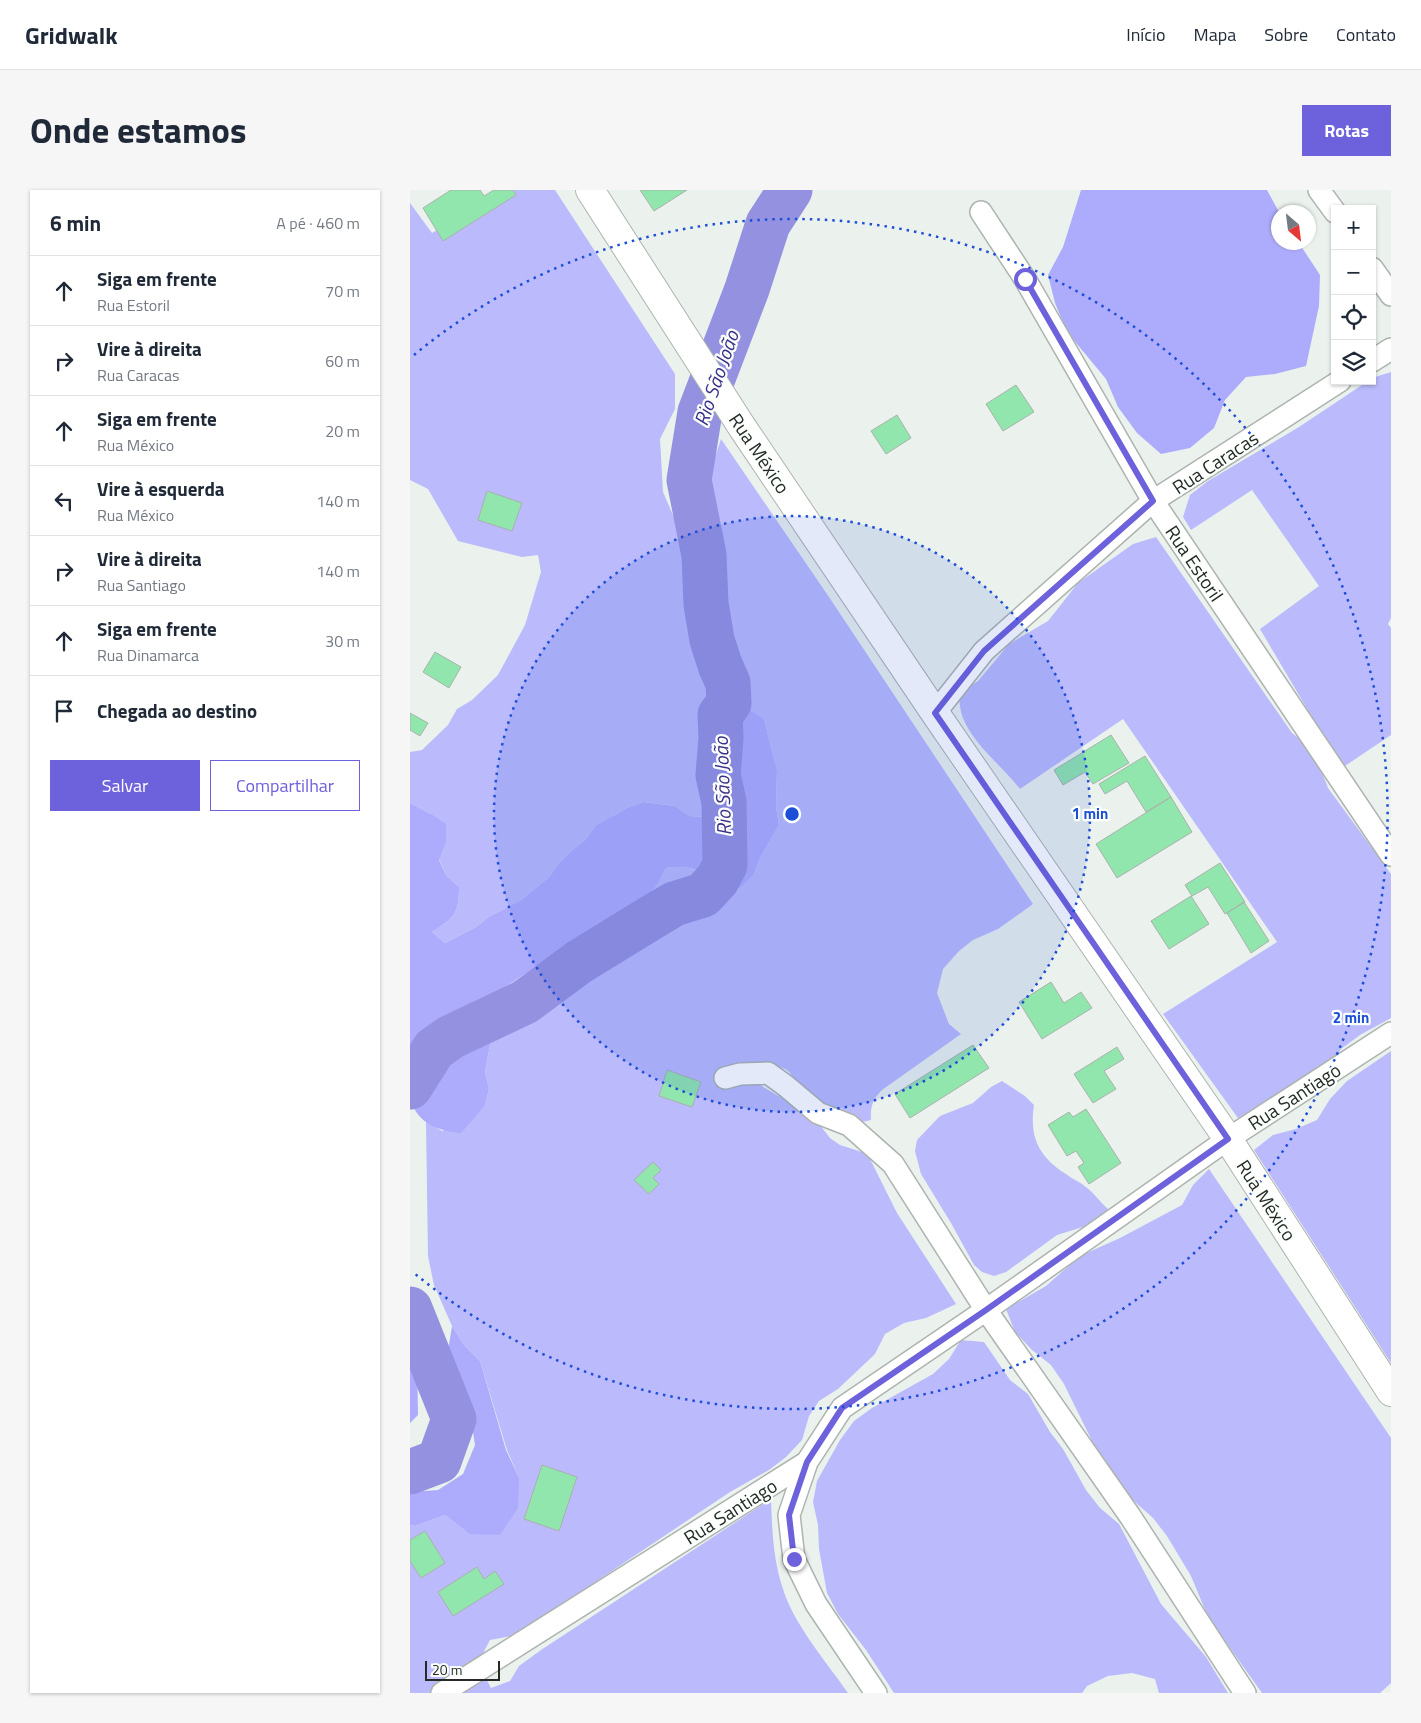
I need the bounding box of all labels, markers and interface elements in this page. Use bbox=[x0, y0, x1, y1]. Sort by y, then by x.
text: Gridwalk bbox=[25, 17, 118, 53]
text: Início bbox=[1126, 21, 1166, 48]
text: Mapa bbox=[1194, 21, 1236, 48]
text: Sobre bbox=[1264, 21, 1308, 48]
text: Contato bbox=[1336, 21, 1396, 48]
text: Onde estamos bbox=[30, 103, 246, 157]
button: Rotas bbox=[1302, 105, 1391, 156]
north arrow bbox=[1271, 205, 1316, 250]
map controls bbox=[1331, 205, 1376, 385]
button: + bbox=[1331, 205, 1376, 250]
text: 6 min bbox=[50, 207, 101, 239]
text: A pé · 460 m bbox=[276, 211, 360, 235]
button: − bbox=[1331, 250, 1376, 295]
text: Siga em frente bbox=[97, 264, 217, 293]
route start bbox=[1014, 268, 1037, 291]
icon: ahead bbox=[50, 277, 78, 305]
text: 70 m bbox=[325, 279, 360, 303]
text: Rua Estoril bbox=[97, 293, 170, 317]
button: locate bbox=[1331, 295, 1376, 340]
water label: Rio São João bbox=[685, 325, 747, 430]
text: Vire à direita bbox=[97, 334, 202, 363]
button: layers bbox=[1331, 340, 1376, 385]
icon: right bbox=[50, 347, 78, 375]
text: 60 m bbox=[325, 349, 360, 373]
text: Rua Caracas bbox=[97, 363, 180, 387]
text: Siga em frente bbox=[97, 404, 217, 433]
street label: Rua México bbox=[722, 407, 798, 499]
icon: ahead bbox=[50, 417, 78, 445]
text: 20 m bbox=[325, 419, 360, 443]
street label: Rua Caracas bbox=[1166, 423, 1264, 501]
text: Rua México bbox=[97, 433, 174, 457]
text: Vire à esquerda bbox=[97, 474, 225, 503]
icon: left bbox=[50, 487, 78, 515]
text: 140 m bbox=[316, 489, 360, 513]
text: Rua México bbox=[97, 503, 174, 527]
street label: Rua Estoril bbox=[1159, 519, 1231, 607]
text: Vire à direita bbox=[97, 544, 202, 573]
icon: right bbox=[50, 557, 78, 585]
text: 140 m bbox=[316, 559, 360, 583]
text: Rua Santiago bbox=[97, 573, 186, 597]
text: Siga em frente bbox=[97, 614, 217, 643]
icon: ahead bbox=[50, 627, 78, 655]
text: 30 m bbox=[325, 629, 360, 653]
text: Rua Dinamarca bbox=[97, 643, 199, 667]
text: Chegada ao destino bbox=[97, 696, 257, 725]
icon: arrive bbox=[50, 697, 78, 725]
water label: Rio São João bbox=[705, 735, 739, 836]
button: Salvar bbox=[50, 760, 200, 811]
button: Compartilhar bbox=[210, 760, 360, 811]
text: 1 min bbox=[1072, 802, 1108, 825]
centre of rings bbox=[783, 805, 801, 823]
text: 2 min bbox=[1333, 1006, 1369, 1029]
street label: Rua Santiago bbox=[1242, 1055, 1346, 1137]
street label: Rua México bbox=[1230, 1154, 1304, 1246]
street label: Rua Santiago bbox=[678, 1471, 782, 1551]
route end bbox=[783, 1548, 806, 1571]
scale bar bbox=[425, 1658, 500, 1681]
text: 20 m bbox=[432, 1659, 462, 1680]

